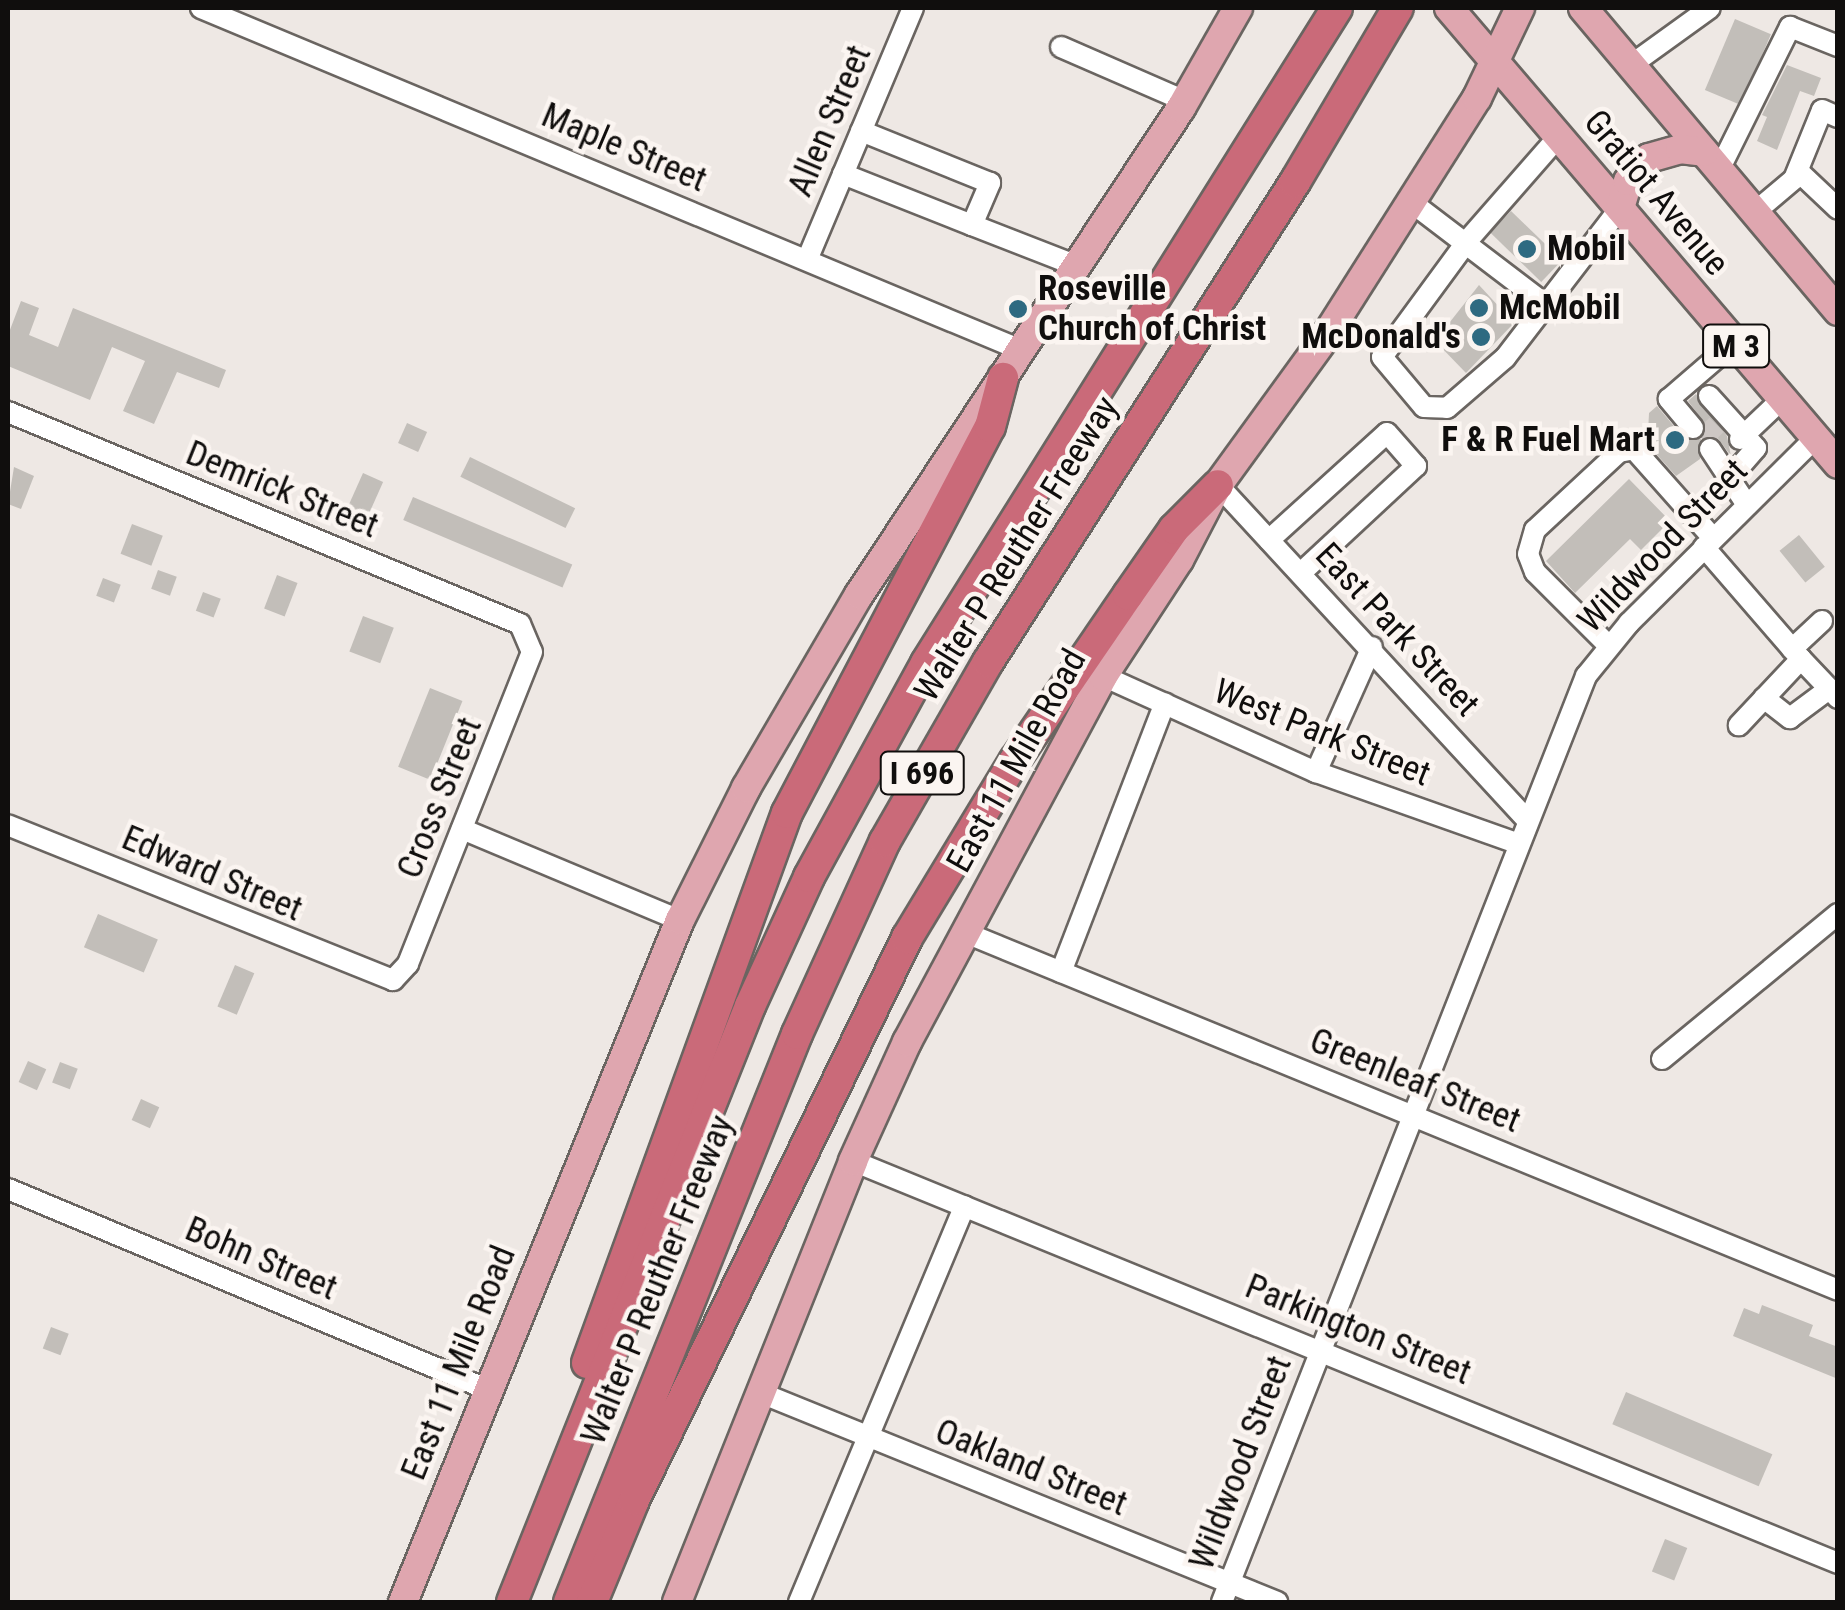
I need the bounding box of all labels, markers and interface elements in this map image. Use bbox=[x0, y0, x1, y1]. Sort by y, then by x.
street label: Allen Street bbox=[779, 39, 881, 203]
street label: Maple Street bbox=[535, 94, 713, 202]
street label: Gratiot Avenue bbox=[1575, 102, 1737, 284]
place label: Mobil bbox=[1547, 228, 1626, 270]
marker: Mobil bbox=[1516, 238, 1538, 260]
place label: Roseville Church of Christ bbox=[1038, 268, 1266, 350]
place label: McMobil bbox=[1499, 287, 1621, 329]
marker: McMobil bbox=[1468, 297, 1490, 319]
marker: Roseville Church of Christ bbox=[1007, 298, 1029, 320]
place label: McDonald's bbox=[1301, 316, 1461, 358]
road number: M 3 bbox=[1701, 319, 1771, 373]
marker: McDonald's bbox=[1470, 326, 1492, 348]
street label: Walter P Reuther Freeway bbox=[906, 389, 1128, 709]
place label: F & R Fuel Mart bbox=[1441, 419, 1655, 461]
marker: F & R Fuel Mart bbox=[1664, 429, 1686, 451]
street label: Demrick Street bbox=[180, 432, 384, 548]
street label: Wildwood Street bbox=[1570, 450, 1756, 642]
street label: East Park Street bbox=[1306, 535, 1488, 725]
street label: East 11 Mile Road bbox=[938, 642, 1096, 880]
street label: West Park Street bbox=[1208, 671, 1436, 795]
street label: Cross Street bbox=[389, 711, 491, 885]
road number: I 696 bbox=[880, 746, 964, 800]
street label: Edward Street bbox=[116, 817, 308, 931]
street label: Greenleaf Street bbox=[1304, 1020, 1526, 1142]
street label: Walter P Reuther Freeway bbox=[573, 1109, 743, 1451]
street label: Bohn Street bbox=[179, 1208, 343, 1310]
street label: East 11 Mile Road bbox=[393, 1240, 525, 1486]
street label: Parkington Street bbox=[1239, 1266, 1477, 1394]
street label: Wildwood Street bbox=[1181, 1350, 1301, 1576]
street label: Oakland Street bbox=[929, 1411, 1133, 1525]

